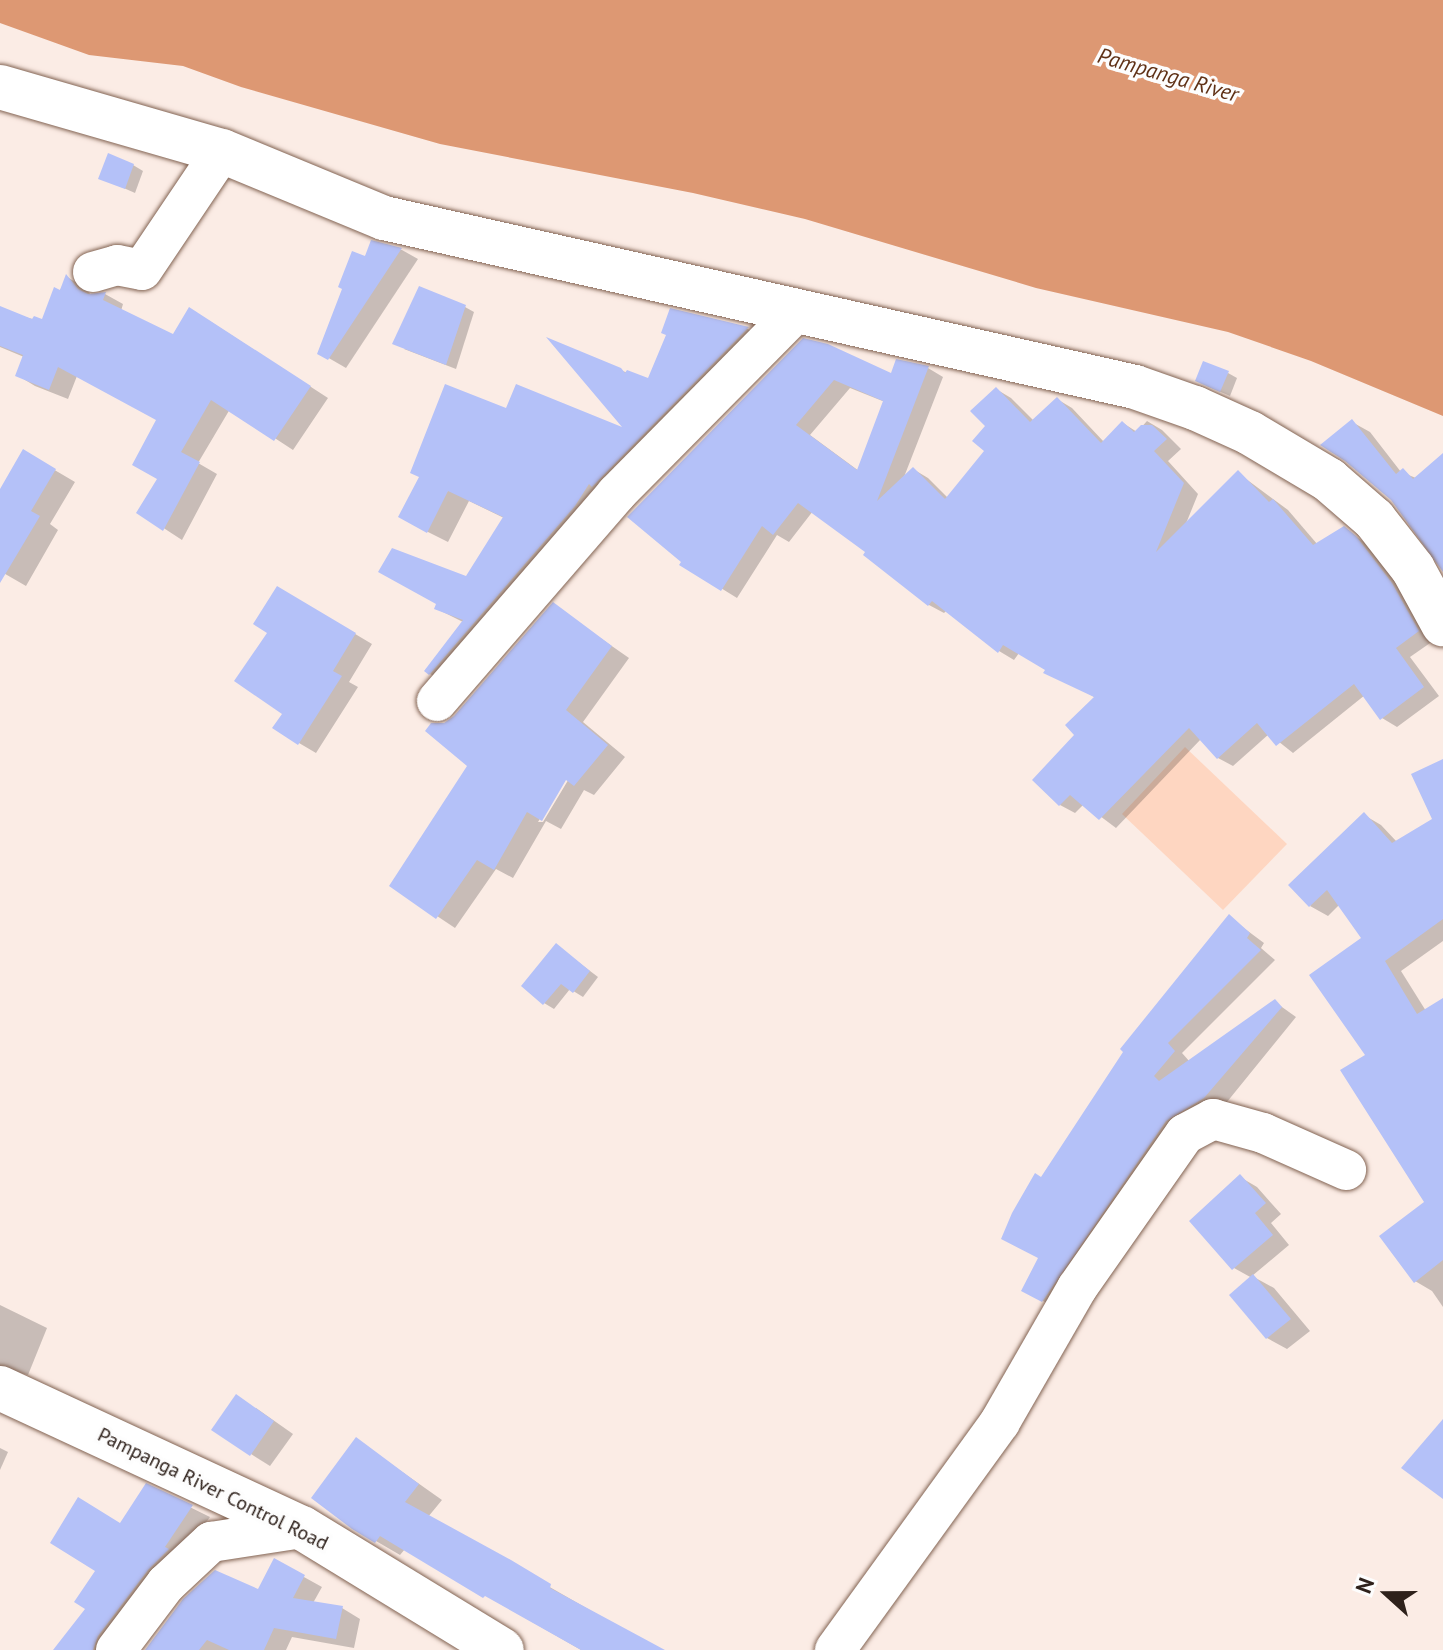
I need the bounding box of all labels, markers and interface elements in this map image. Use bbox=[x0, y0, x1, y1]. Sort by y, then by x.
water label: Pampanga River bbox=[1095, 42, 1241, 108]
street label: Pampanga River Control Road bbox=[94, 1423, 332, 1555]
north arrow bbox=[1347, 1554, 1427, 1634]
text: N bbox=[1349, 1574, 1380, 1597]

